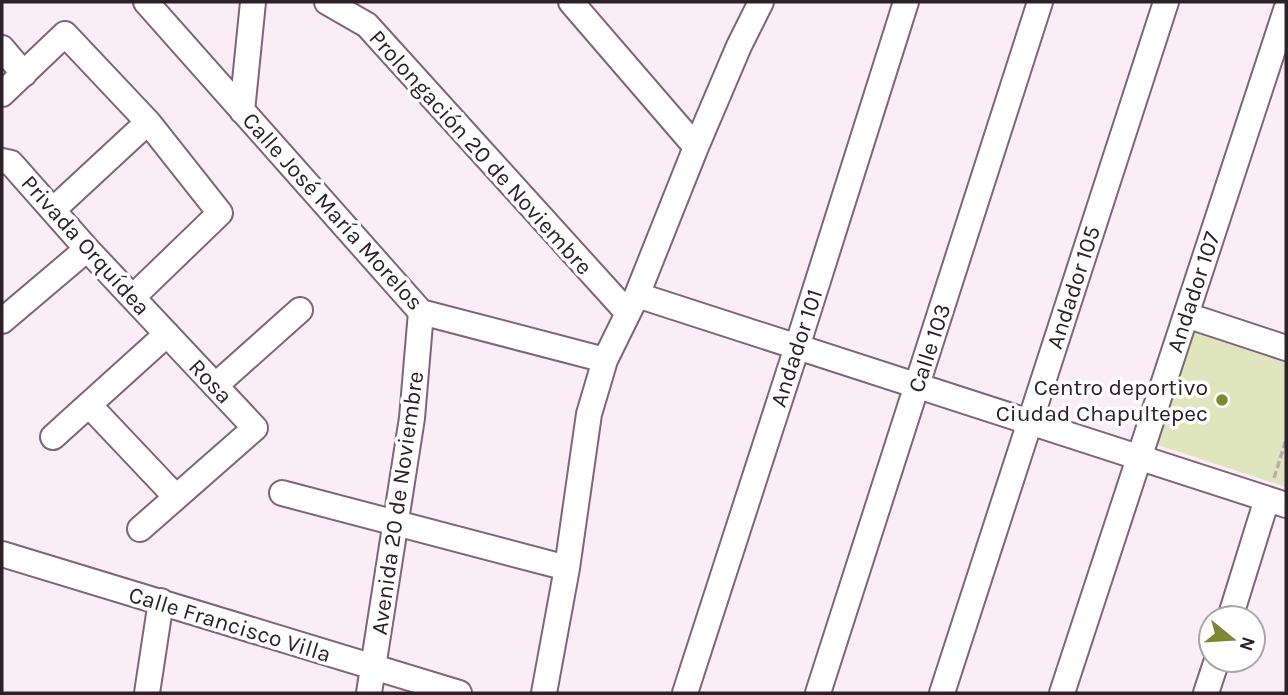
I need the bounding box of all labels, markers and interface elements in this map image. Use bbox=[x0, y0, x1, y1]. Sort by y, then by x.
street label: Prolongación 20 de Noviembre bbox=[364, 24, 598, 280]
street label: Calle José María Morelos bbox=[237, 107, 429, 316]
street label: Privada Orquídea bbox=[16, 170, 156, 321]
street label: Andador 105 bbox=[1041, 222, 1106, 352]
street label: Andador 107 bbox=[1161, 228, 1226, 356]
street label: Andador 101 bbox=[765, 286, 828, 410]
street label: Calle 103 bbox=[902, 300, 956, 396]
street label: Rosa bbox=[183, 353, 238, 409]
street label: Avenida 20 de Noviembre bbox=[366, 370, 429, 637]
place label: Centro deportivo Ciudad Chapultepec bbox=[996, 374, 1208, 427]
marker: Centro deportivo Ciudad Chapultepec bbox=[1214, 392, 1230, 408]
street label: Calle Francisco Villa bbox=[126, 581, 334, 668]
north arrow bbox=[1197, 604, 1267, 674]
text: N bbox=[1235, 634, 1260, 654]

